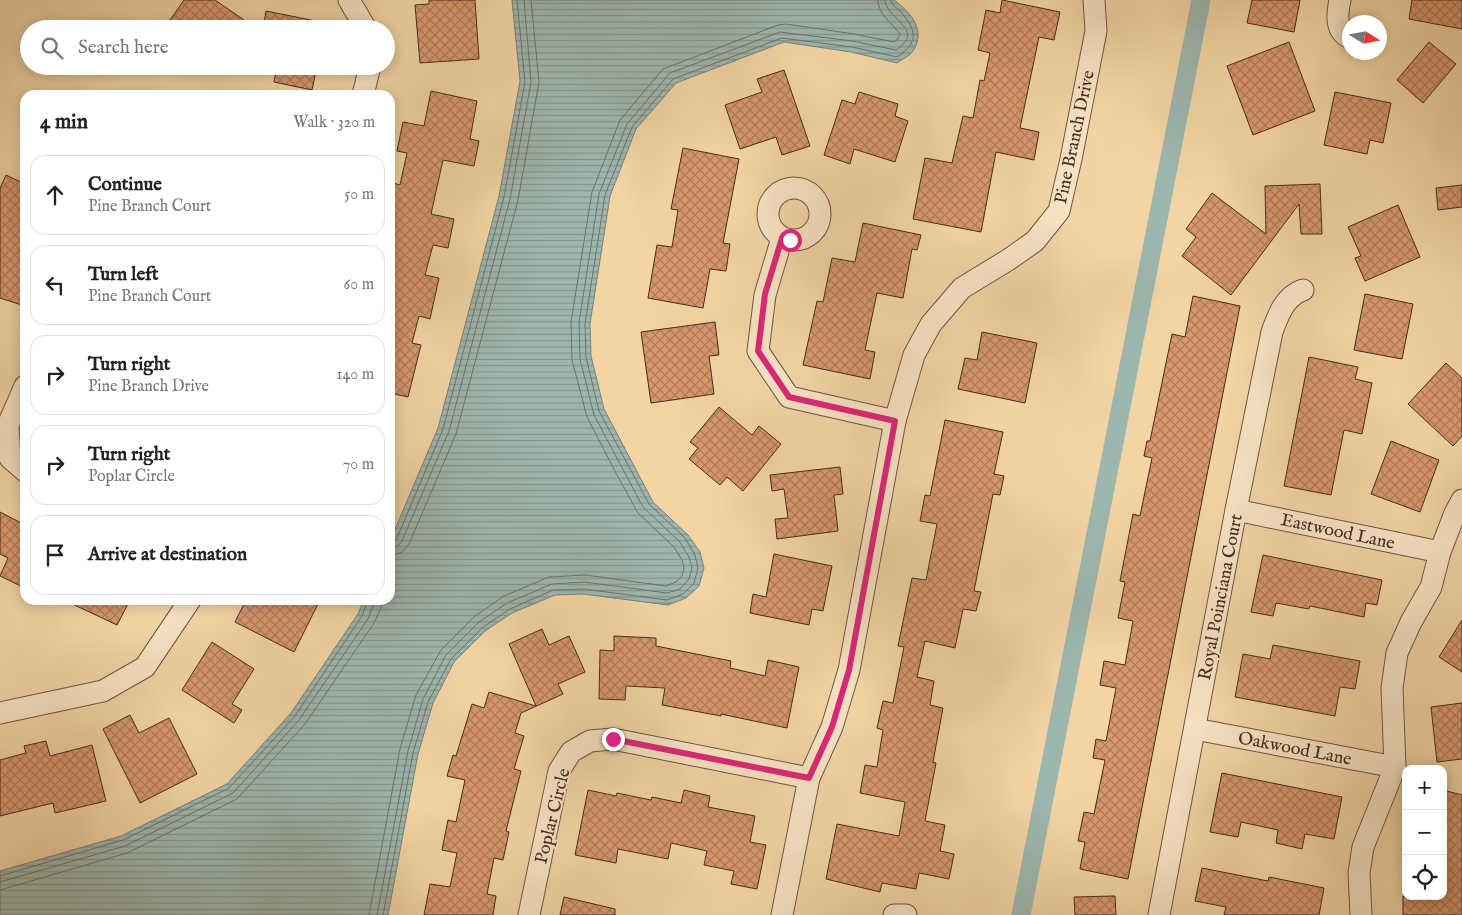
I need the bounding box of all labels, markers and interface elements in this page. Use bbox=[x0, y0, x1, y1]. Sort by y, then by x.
north arrow bbox=[1342, 15, 1387, 60]
search box bbox=[20, 20, 395, 75]
icon: search bbox=[38, 34, 66, 62]
text: Search here bbox=[78, 36, 169, 60]
street label: Pine Branch Drive bbox=[1050, 68, 1101, 206]
text: 4 min bbox=[40, 109, 88, 136]
text: Walk · 320 m bbox=[293, 113, 375, 133]
text: Continue bbox=[88, 173, 162, 197]
icon: ahead bbox=[41, 181, 69, 209]
text: 50 m bbox=[345, 185, 374, 205]
text: Pine Branch Court bbox=[88, 197, 211, 217]
route start bbox=[779, 229, 802, 252]
text: Turn left bbox=[88, 263, 159, 287]
icon: left bbox=[41, 271, 69, 299]
text: 60 m bbox=[344, 275, 374, 295]
text: Pine Branch Court bbox=[88, 287, 211, 307]
text: Turn right bbox=[88, 353, 170, 377]
icon: right bbox=[41, 361, 69, 389]
text: 140 m bbox=[336, 365, 374, 385]
text: Pine Branch Drive bbox=[88, 377, 209, 397]
text: Turn right bbox=[88, 443, 170, 467]
icon: right bbox=[41, 451, 69, 479]
text: 70 m bbox=[343, 455, 374, 475]
text: Poplar Circle bbox=[88, 467, 175, 487]
street label: Eastwood Lane bbox=[1279, 509, 1397, 556]
street label: Royal Poinciana Court bbox=[1194, 512, 1249, 682]
icon: arrive bbox=[41, 541, 69, 569]
text: Arrive at destination bbox=[88, 543, 247, 567]
street label: Oakwood Lane bbox=[1236, 727, 1353, 772]
route end bbox=[602, 728, 625, 751]
map controls bbox=[1402, 765, 1447, 900]
button: + bbox=[1402, 765, 1447, 810]
street label: Poplar Circle bbox=[530, 766, 576, 867]
button: − bbox=[1402, 810, 1447, 855]
button: locate bbox=[1402, 855, 1447, 900]

